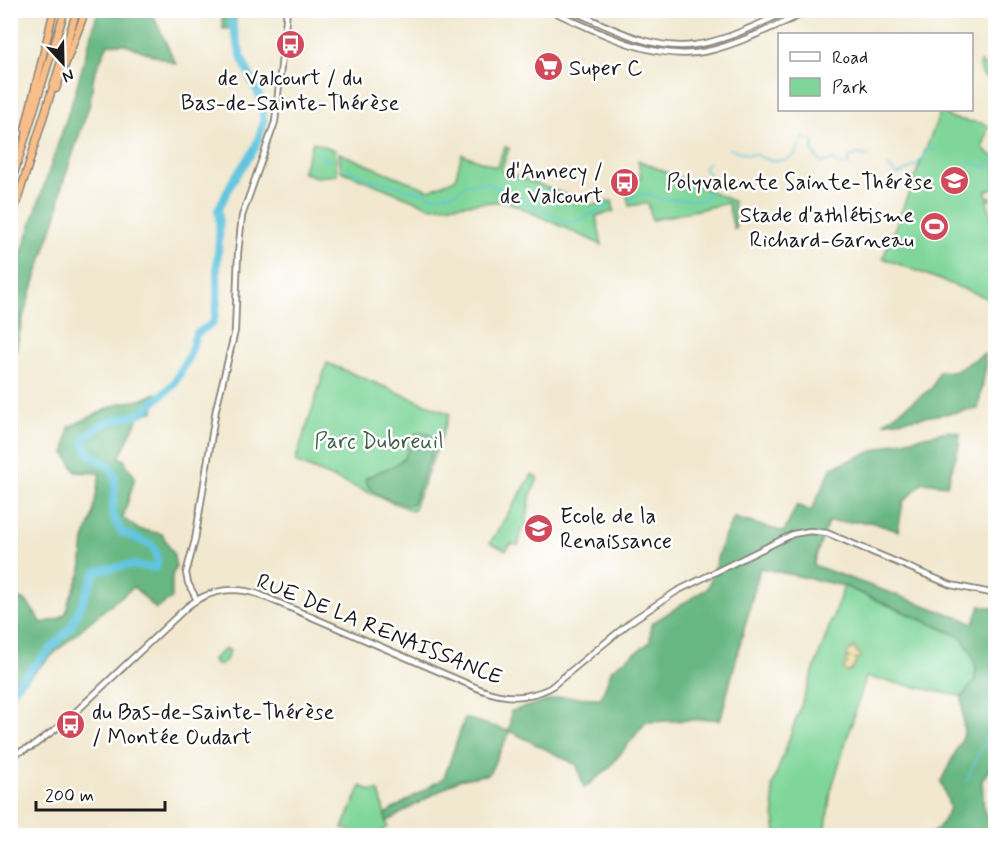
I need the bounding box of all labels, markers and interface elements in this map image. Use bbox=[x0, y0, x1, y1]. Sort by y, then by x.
bus stop icon: de Valcourt / du Bas-de-Sainte-Thérèse bbox=[274, 29, 306, 61]
north arrow bbox=[33, 33, 93, 93]
legend bbox=[778, 33, 973, 111]
text: Road bbox=[832, 46, 868, 70]
supermarket icon: Super C bbox=[532, 51, 564, 83]
place label: Super C bbox=[569, 55, 643, 83]
text: N bbox=[59, 64, 77, 87]
place label: de Valcourt / du Bas-de-Sainte-Thérèse bbox=[181, 65, 399, 118]
text: Park bbox=[832, 76, 868, 100]
place label: d'Annecy / de Valcourt bbox=[500, 158, 603, 211]
school or university icon: Polyvalente Sainte-Thérèse bbox=[938, 165, 970, 197]
bus stop icon: d'Annecy / de Valcourt bbox=[608, 167, 640, 199]
place label: Polyvalente Sainte-Thérèse bbox=[666, 169, 933, 197]
place label: Stade d'athlétisme Richard-Garneau bbox=[740, 202, 914, 255]
sports icon: Stade d'athlétisme Richard-Garneau bbox=[919, 211, 951, 243]
park label: Parc Dubreuil bbox=[314, 428, 444, 456]
place label: Ecole de la Renaissance bbox=[560, 503, 672, 556]
school or university icon: Ecole de la Renaissance bbox=[523, 512, 555, 544]
street label: RUE DE LA RENAISSANCE bbox=[252, 568, 506, 692]
place label: du Bas-de-Sainte-Thérèse / Montée Oudart bbox=[92, 699, 334, 752]
bus stop icon: du Bas-de-Sainte-Thérèse / Montée Oudart bbox=[55, 708, 87, 740]
scale bar bbox=[36, 774, 165, 812]
text: 200 m bbox=[45, 784, 94, 808]

